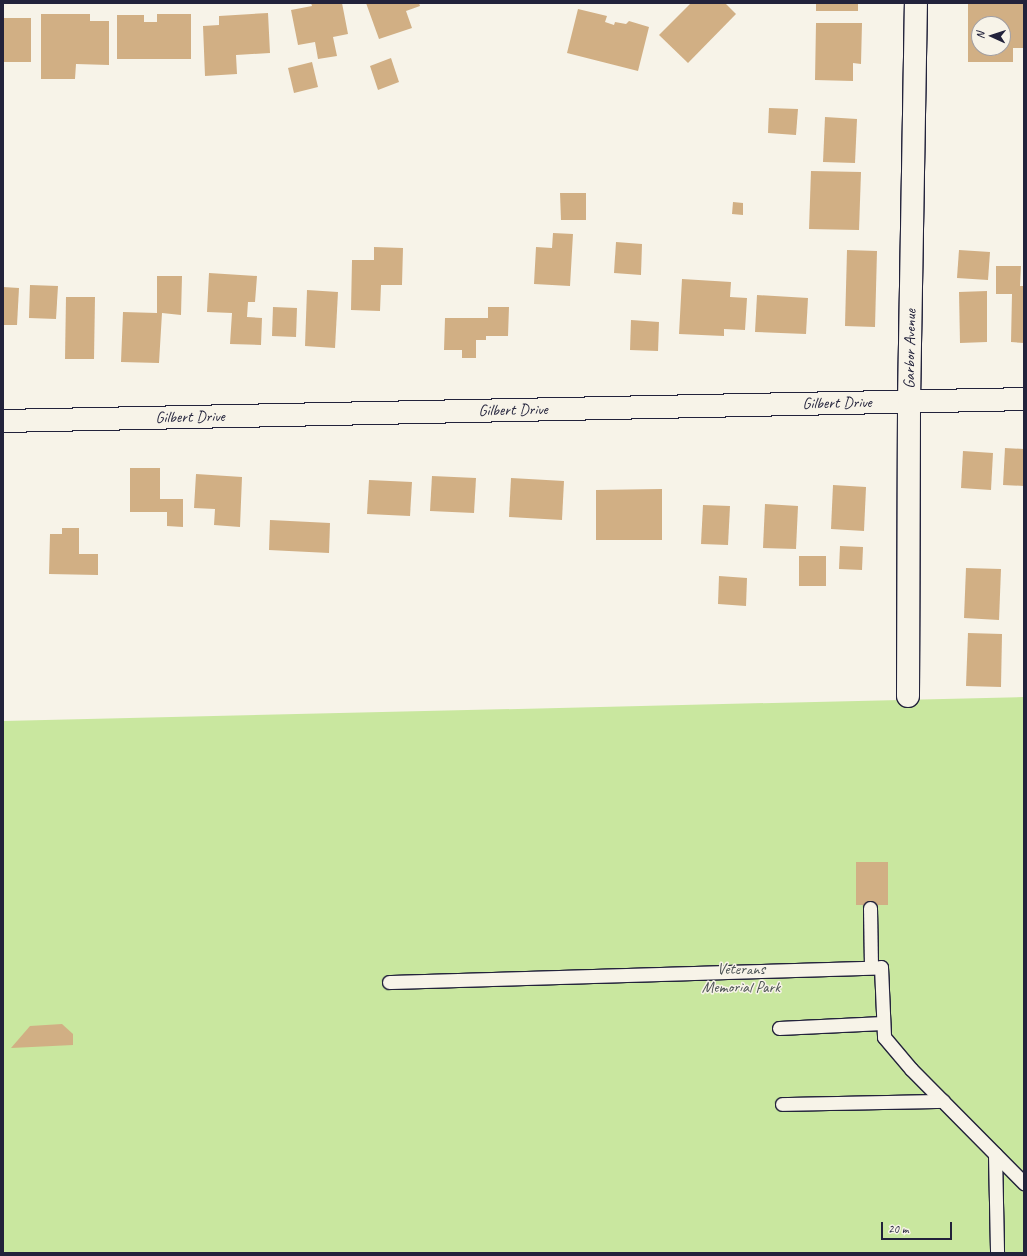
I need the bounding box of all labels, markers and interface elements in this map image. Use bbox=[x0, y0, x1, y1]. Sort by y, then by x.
north arrow bbox=[971, 16, 1011, 56]
text: N bbox=[973, 32, 987, 39]
street label: Garbor Avenue bbox=[900, 309, 920, 389]
street label: Gilbert Drive bbox=[802, 393, 872, 413]
street label: Gilbert Drive bbox=[478, 400, 548, 420]
street label: Gilbert Drive bbox=[155, 407, 225, 427]
park label: Veterans Memorial Park bbox=[701, 959, 781, 997]
scale bar bbox=[883, 1214, 954, 1240]
text: 20 m bbox=[888, 1221, 908, 1237]

